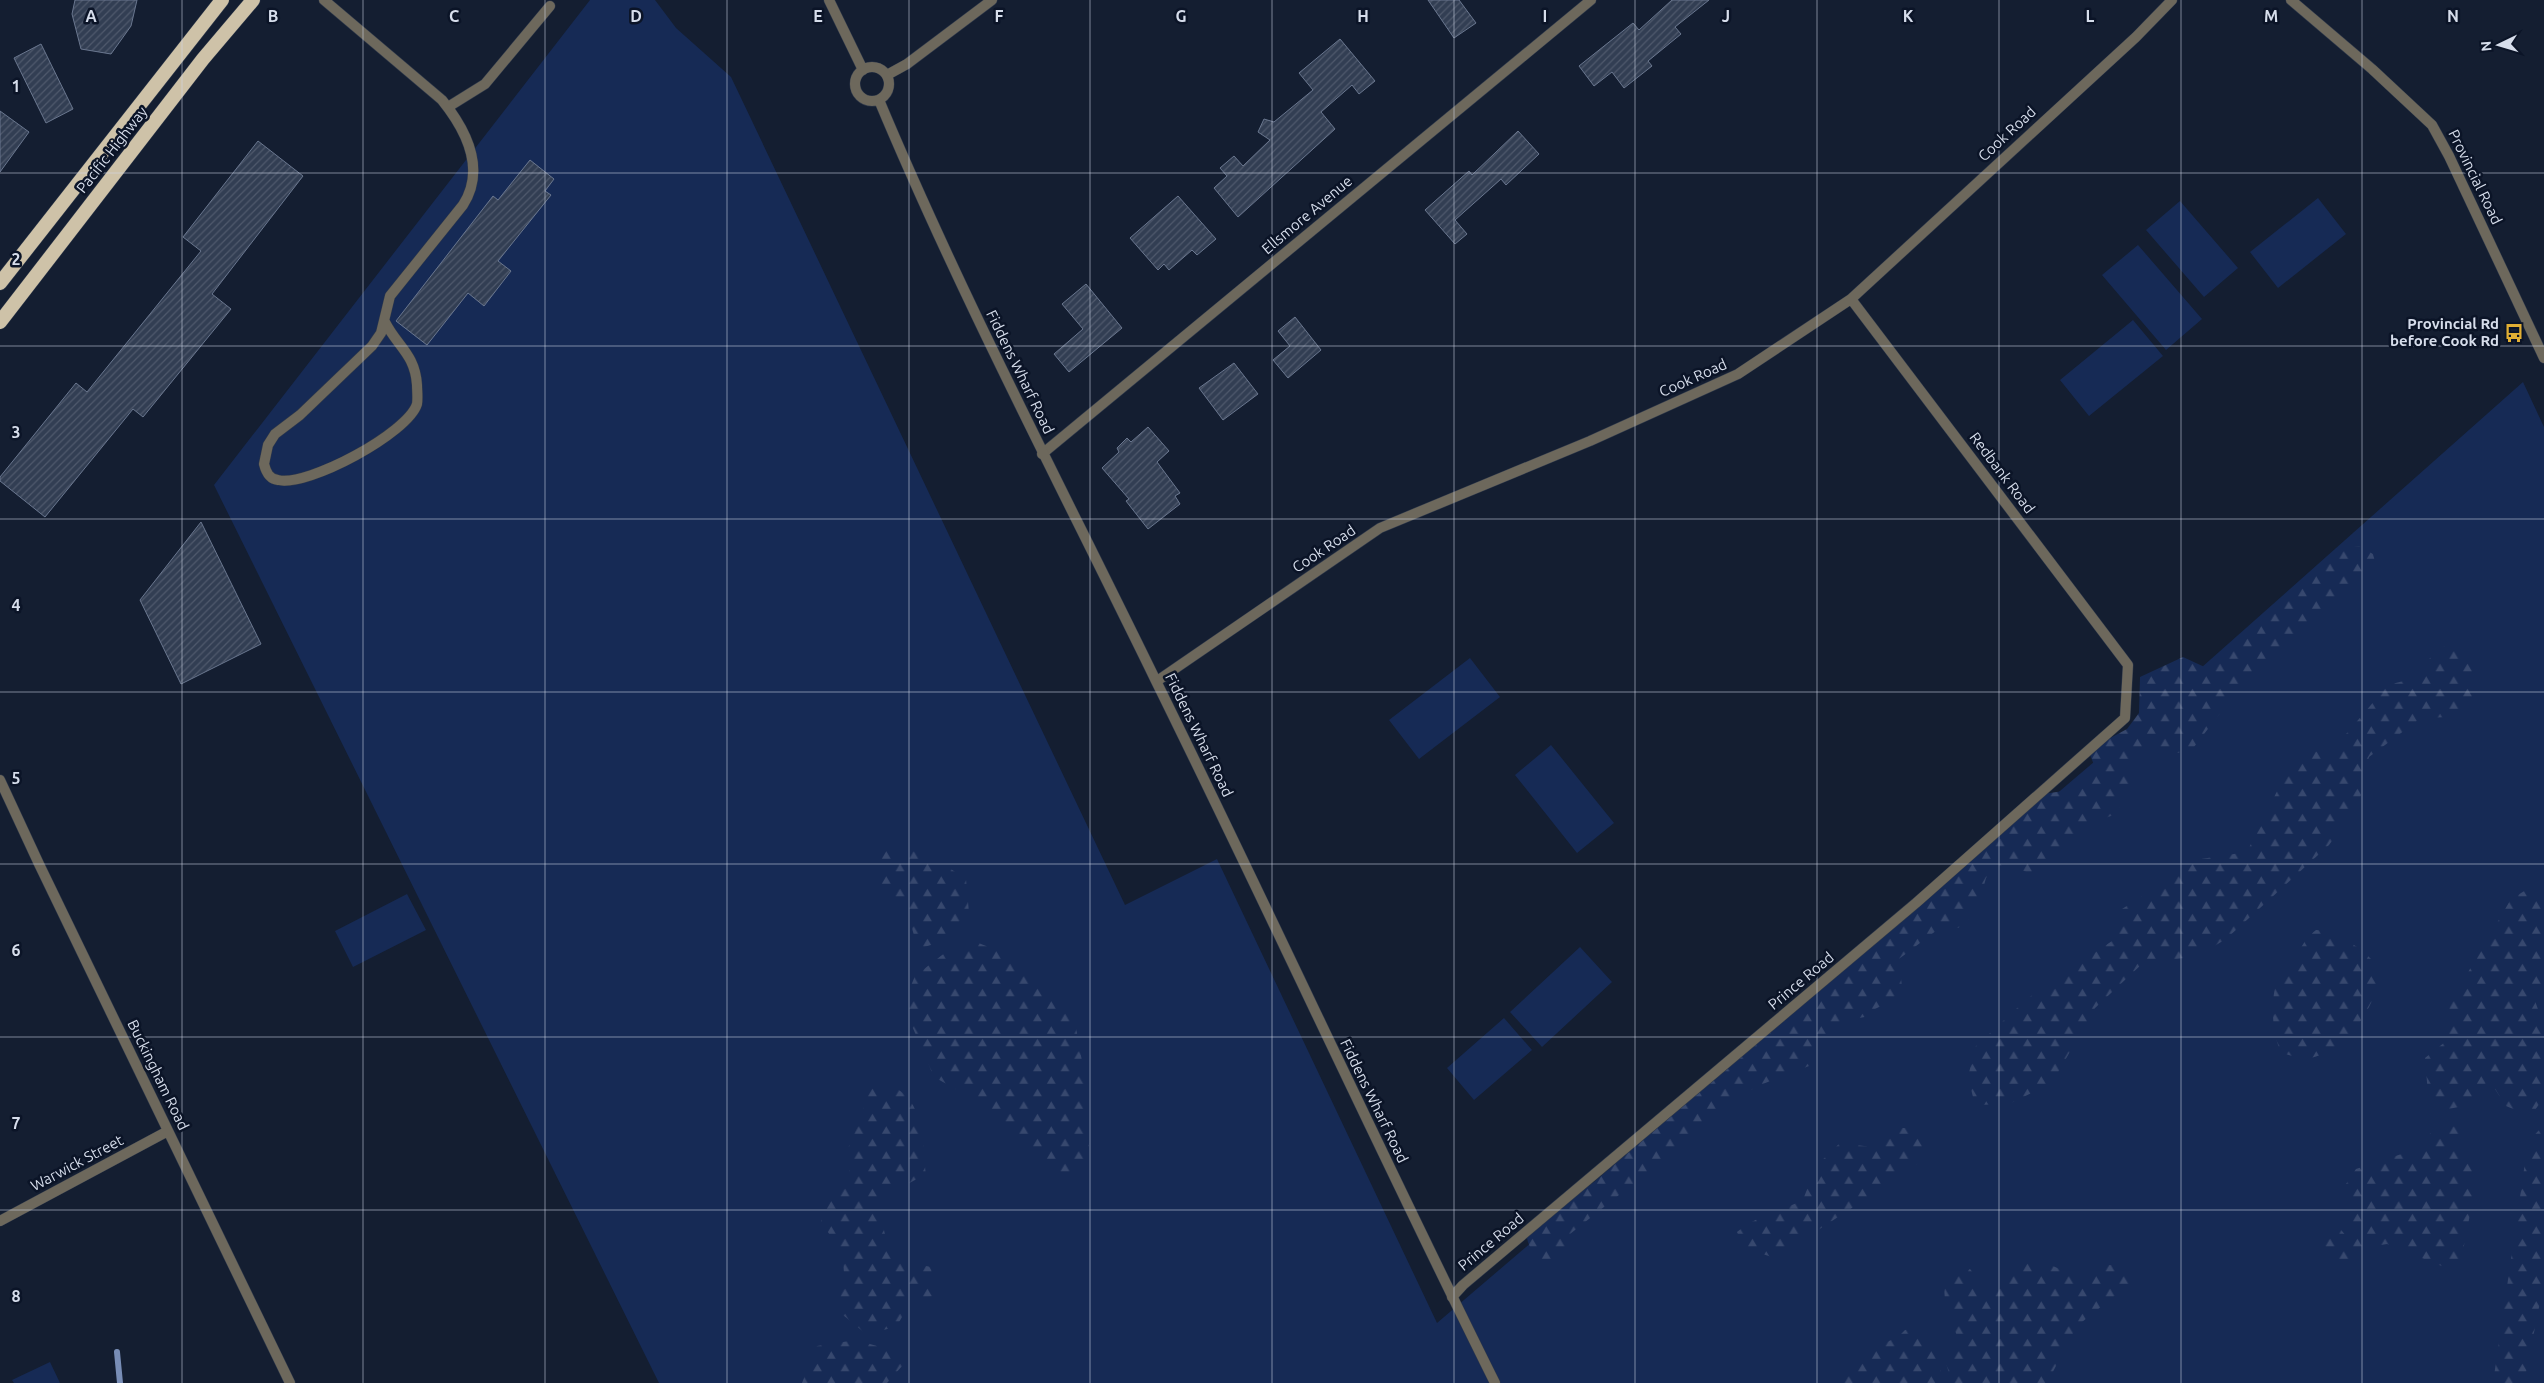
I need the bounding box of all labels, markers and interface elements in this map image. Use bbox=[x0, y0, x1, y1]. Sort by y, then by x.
text: A bbox=[85, 7, 97, 25]
text: B bbox=[268, 7, 278, 25]
text: C bbox=[449, 7, 459, 25]
text: D bbox=[630, 7, 642, 25]
text: E bbox=[813, 7, 823, 25]
text: F bbox=[995, 7, 1004, 25]
text: G bbox=[1175, 7, 1187, 25]
text: H bbox=[1357, 7, 1369, 25]
text: I bbox=[1543, 7, 1547, 25]
text: J bbox=[1722, 7, 1730, 25]
text: K bbox=[1903, 7, 1914, 25]
text: L bbox=[2086, 7, 2095, 25]
text: M bbox=[2264, 7, 2278, 25]
text: N bbox=[2447, 7, 2459, 25]
north arrow bbox=[2474, 20, 2524, 70]
text: N bbox=[2478, 40, 2494, 52]
text: 1 bbox=[11, 77, 21, 95]
street label: Pacific Highway bbox=[73, 103, 151, 196]
street label: Cook Road bbox=[1974, 103, 2039, 165]
street label: Provincial Road bbox=[2445, 127, 2506, 227]
street label: Ellsmore Avenue bbox=[1258, 172, 1355, 257]
text: 2 bbox=[11, 250, 21, 268]
street label: Fiddens Wharf Road bbox=[983, 307, 1058, 436]
place label: Provincial Rd before Cook Rd bbox=[2390, 315, 2499, 349]
bus stop icon: Provincial Rd before Cook Rd bbox=[2503, 322, 2525, 344]
street label: Cook Road bbox=[1656, 355, 1729, 400]
text: 3 bbox=[11, 423, 21, 441]
street label: Redbank Road bbox=[1966, 429, 2038, 517]
street label: Cook Road bbox=[1289, 521, 1358, 576]
text: 4 bbox=[11, 596, 21, 614]
street label: Fiddens Wharf Road bbox=[1162, 670, 1237, 799]
text: 5 bbox=[11, 769, 21, 787]
text: 6 bbox=[11, 941, 21, 959]
street label: Prince Road bbox=[1765, 948, 1837, 1013]
street label: Buckingham Road bbox=[124, 1017, 193, 1133]
street label: Fiddens Wharf Road bbox=[1337, 1036, 1412, 1165]
text: 7 bbox=[11, 1114, 21, 1132]
street label: Warwick Street bbox=[28, 1131, 126, 1194]
street label: Prince Road bbox=[1455, 1209, 1527, 1274]
text: 8 bbox=[11, 1287, 21, 1305]

